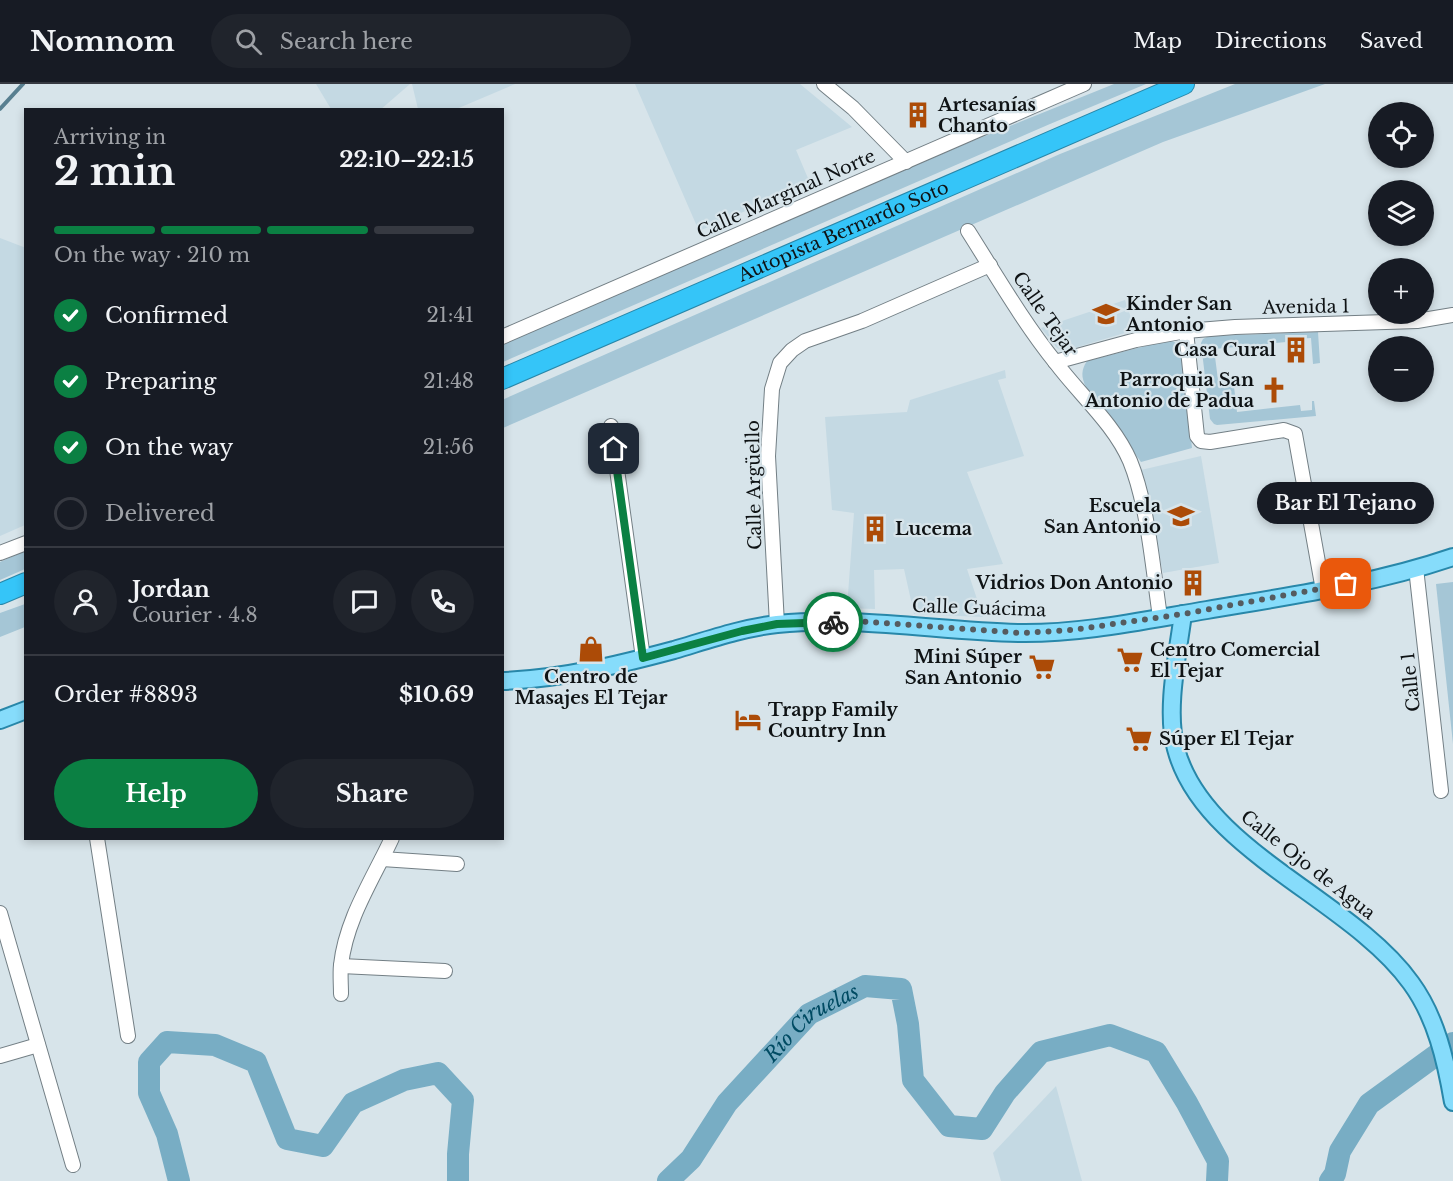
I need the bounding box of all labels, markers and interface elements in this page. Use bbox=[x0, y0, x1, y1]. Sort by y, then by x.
search box bbox=[211, 14, 631, 68]
text: Nomnom bbox=[30, 24, 175, 59]
icon: search bbox=[232, 25, 265, 58]
text: Search here bbox=[280, 28, 413, 55]
text: Map bbox=[1133, 28, 1182, 54]
text: Directions bbox=[1215, 28, 1327, 54]
text: Saved bbox=[1360, 28, 1423, 54]
place label: Artesanías Chanto bbox=[937, 94, 1036, 137]
building icon: Artesanías Chanto bbox=[903, 100, 933, 130]
map controls bbox=[1368, 102, 1434, 402]
button: locate bbox=[1368, 102, 1434, 168]
text: Arriving in bbox=[54, 125, 166, 149]
street label: Calle Marginal Norte bbox=[693, 145, 879, 243]
text: 22:10–22:15 bbox=[339, 146, 474, 173]
text: 2 min bbox=[54, 147, 175, 196]
street label: Autopista Bernardo Soto bbox=[734, 176, 952, 287]
button: layers bbox=[1368, 180, 1434, 246]
text: On the way · 210 m bbox=[54, 243, 250, 267]
button: + bbox=[1368, 258, 1434, 324]
street label: Calle Tejar bbox=[1008, 268, 1082, 361]
place label: Kinder San Antonio bbox=[1125, 293, 1232, 336]
street label: Avenida 1 bbox=[1261, 295, 1350, 319]
icon: check bbox=[54, 299, 87, 332]
school or university icon: Kinder San Antonio bbox=[1091, 299, 1121, 329]
text: Confirmed bbox=[105, 302, 228, 329]
text: 21:41 bbox=[426, 303, 474, 327]
building icon: Casa Cural bbox=[1281, 335, 1311, 365]
button: − bbox=[1368, 336, 1434, 402]
place label: Casa Cural bbox=[1174, 339, 1277, 361]
icon: check bbox=[54, 365, 87, 398]
text: Preparing bbox=[105, 368, 216, 395]
text: 21:48 bbox=[423, 369, 474, 393]
place label: Parroquia San Antonio de Padua bbox=[1084, 369, 1255, 412]
church icon: Parroquia San Antonio de Padua bbox=[1259, 375, 1289, 405]
street label: Calle Argüello bbox=[742, 420, 766, 550]
pin bbox=[588, 423, 639, 474]
icon: check bbox=[54, 431, 87, 464]
icon: home bbox=[597, 432, 630, 465]
text: On the way bbox=[105, 434, 233, 461]
text: 21:56 bbox=[423, 435, 474, 459]
callout: Bar El Tejano bbox=[1258, 482, 1434, 524]
text: Bar El Tejano bbox=[1275, 491, 1416, 515]
place label: Escuela San Antonio bbox=[1044, 495, 1162, 538]
text: Delivered bbox=[105, 500, 215, 527]
school or university icon: Escuela San Antonio bbox=[1166, 501, 1196, 531]
building icon: Lucema bbox=[860, 514, 890, 544]
place label: Lucema bbox=[895, 518, 973, 540]
pin bbox=[1320, 558, 1371, 609]
icon: bag bbox=[1329, 567, 1362, 600]
building icon: Vidrios Don Antonio bbox=[1178, 568, 1208, 598]
button: person bbox=[54, 570, 117, 633]
button: chat bbox=[333, 570, 396, 633]
button: phone bbox=[411, 570, 474, 633]
place label: Vidrios Don Antonio bbox=[975, 572, 1173, 594]
text: Jordan bbox=[132, 576, 210, 603]
courier bbox=[803, 592, 863, 652]
street label: Calle Guácima bbox=[911, 595, 1047, 621]
text: Courier · 4.8 bbox=[132, 603, 258, 627]
icon: bike bbox=[817, 606, 850, 639]
shop icon: Centro de Masajes El Tejar bbox=[576, 634, 606, 664]
place label: Centro Comercial El Tejar bbox=[1150, 639, 1321, 682]
supermarket icon: Centro Comercial El Tejar bbox=[1115, 645, 1145, 675]
place label: Mini Súper San Antonio bbox=[905, 646, 1022, 689]
street label: Calle 1 bbox=[1397, 651, 1425, 713]
supermarket icon: Mini Súper San Antonio bbox=[1027, 652, 1057, 682]
place label: Centro de Masajes El Tejar bbox=[515, 666, 668, 709]
text: Order #8893 bbox=[54, 681, 198, 708]
text: $10.69 bbox=[399, 681, 474, 708]
place label: Trapp Family Country Inn bbox=[768, 699, 898, 742]
hotel icon: Trapp Family Country Inn bbox=[733, 705, 763, 735]
supermarket icon: Súper El Tejar bbox=[1124, 724, 1154, 754]
place label: Súper El Tejar bbox=[1159, 728, 1294, 750]
button: Help bbox=[54, 759, 258, 828]
button: Share bbox=[270, 759, 474, 828]
street label: Calle Ojo de Agua bbox=[1236, 806, 1380, 924]
water label: Río Ciruelas bbox=[758, 979, 863, 1068]

